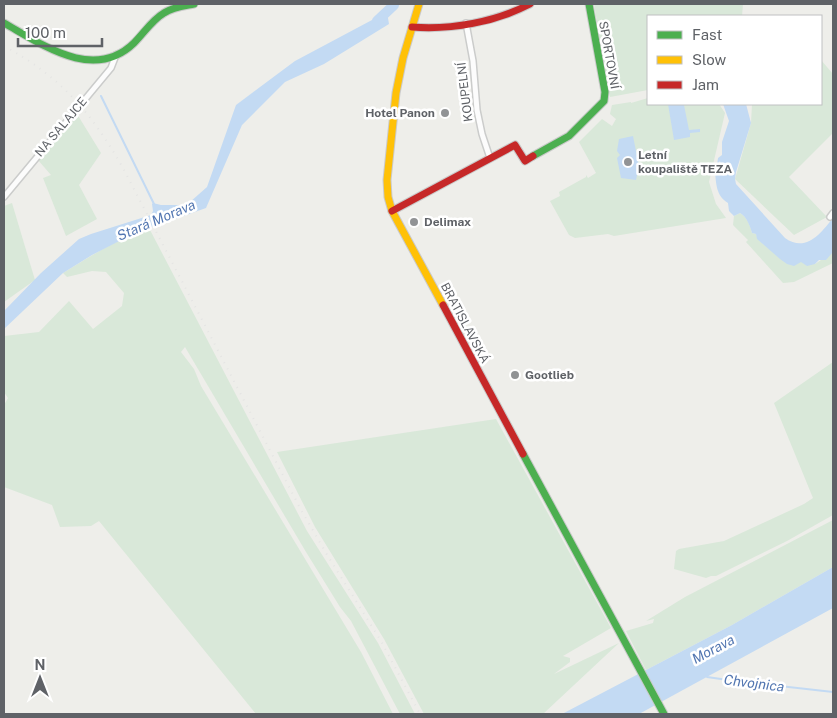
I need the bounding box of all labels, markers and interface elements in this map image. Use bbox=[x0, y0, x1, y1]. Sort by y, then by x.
scale bar bbox=[18, 15, 101, 47]
legend bbox=[647, 15, 822, 105]
street label: SPORTOVNÍ bbox=[596, 20, 622, 91]
text: 100 m bbox=[25, 24, 66, 41]
text: Fast bbox=[692, 26, 722, 43]
text: Slow bbox=[692, 51, 727, 68]
street label: KOUPELNÍ bbox=[454, 61, 476, 123]
text: Jam bbox=[692, 76, 719, 93]
street label: NA SALAJCE bbox=[32, 95, 90, 159]
place label: Hotel Panon bbox=[365, 106, 435, 120]
marker: Hotel Panon bbox=[439, 107, 451, 119]
place label: Letní koupaliště TEZA bbox=[638, 148, 733, 176]
marker: Letní koupaliště TEZA bbox=[622, 156, 634, 168]
water label: Stará Morava bbox=[114, 196, 198, 244]
place label: Delimax bbox=[424, 215, 471, 229]
marker: Delimax bbox=[408, 216, 420, 228]
street label: BRATISLAVSKÁ bbox=[438, 280, 492, 366]
place label: Gootlieb bbox=[525, 368, 574, 382]
marker: Gootlieb bbox=[509, 369, 521, 381]
water label: Morava bbox=[689, 631, 737, 667]
north arrow bbox=[15, 653, 65, 703]
text: N bbox=[35, 657, 45, 673]
water label: Chvojnica bbox=[723, 671, 785, 695]

